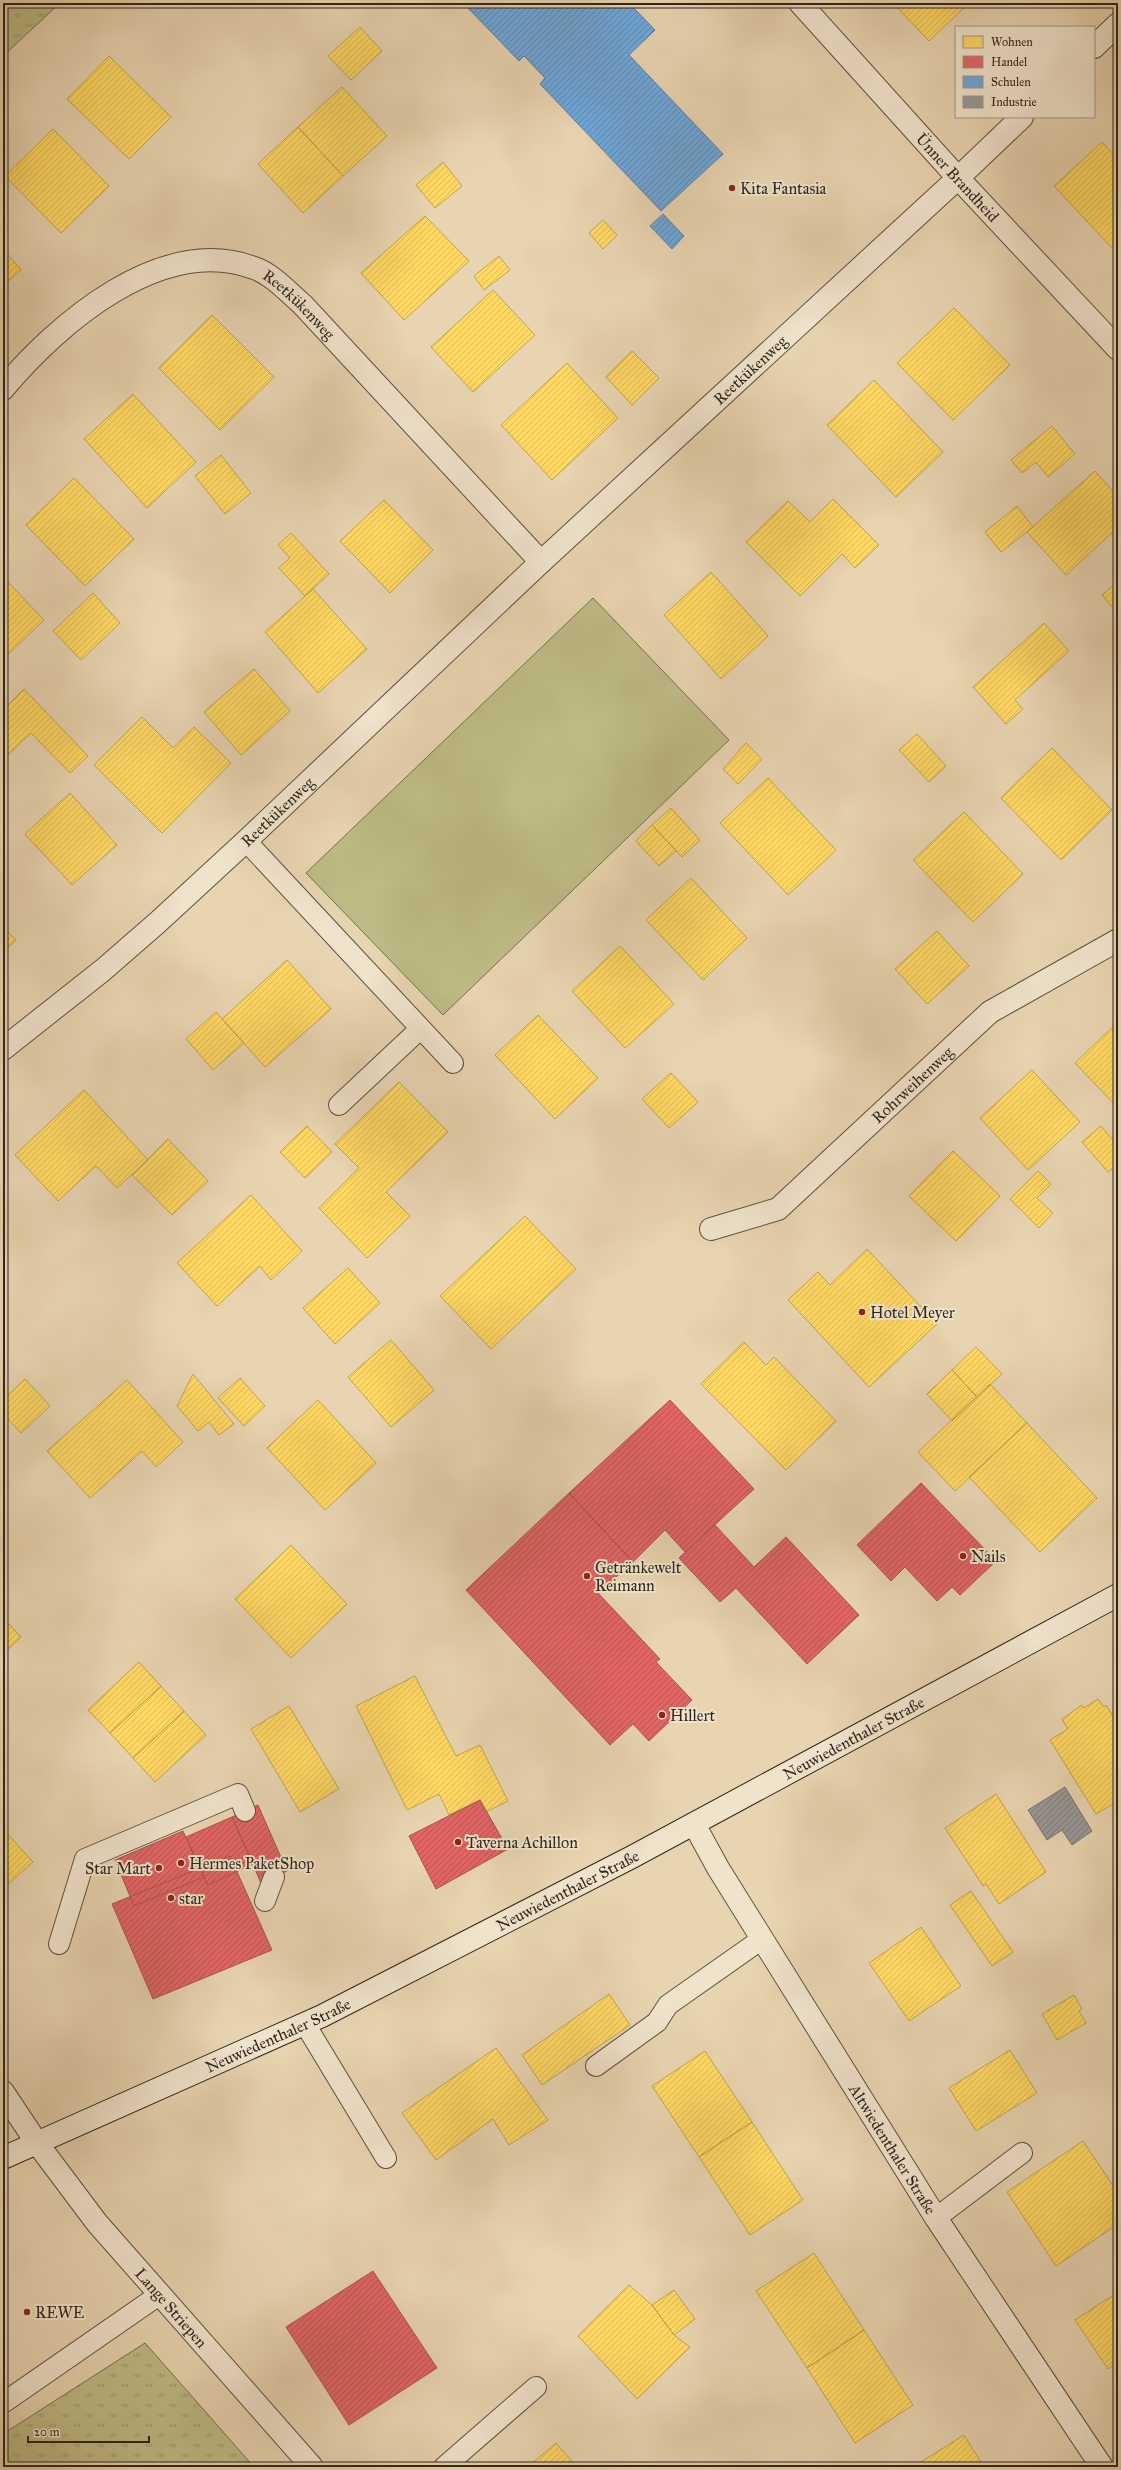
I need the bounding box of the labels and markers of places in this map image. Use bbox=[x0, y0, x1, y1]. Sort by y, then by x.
place label: Kita Fantasia bbox=[740, 179, 827, 198]
marker: Kita Fantasia bbox=[727, 183, 737, 193]
place label: Hotel Meyer bbox=[870, 1303, 955, 1322]
marker: Hotel Meyer bbox=[857, 1307, 867, 1317]
place label: Nails bbox=[971, 1547, 1006, 1566]
marker: Nails bbox=[958, 1551, 968, 1561]
place label: Getränkewelt Reimann bbox=[595, 1558, 682, 1595]
marker: Getränkewelt Reimann bbox=[582, 1571, 592, 1581]
place label: Hillert bbox=[670, 1706, 716, 1725]
marker: Hillert bbox=[657, 1710, 667, 1720]
place label: Taverna Achillon bbox=[466, 1833, 578, 1852]
marker: Taverna Achillon bbox=[453, 1837, 463, 1847]
place label: Hermes PaketShop bbox=[189, 1854, 314, 1873]
marker: Hermes PaketShop bbox=[176, 1858, 186, 1868]
place label: Star Mart bbox=[85, 1859, 151, 1878]
marker: Star Mart bbox=[154, 1863, 164, 1873]
place label: star bbox=[179, 1889, 203, 1908]
marker: star bbox=[166, 1893, 176, 1903]
place label: REWE bbox=[35, 2303, 84, 2322]
marker: REWE bbox=[22, 2307, 32, 2317]

